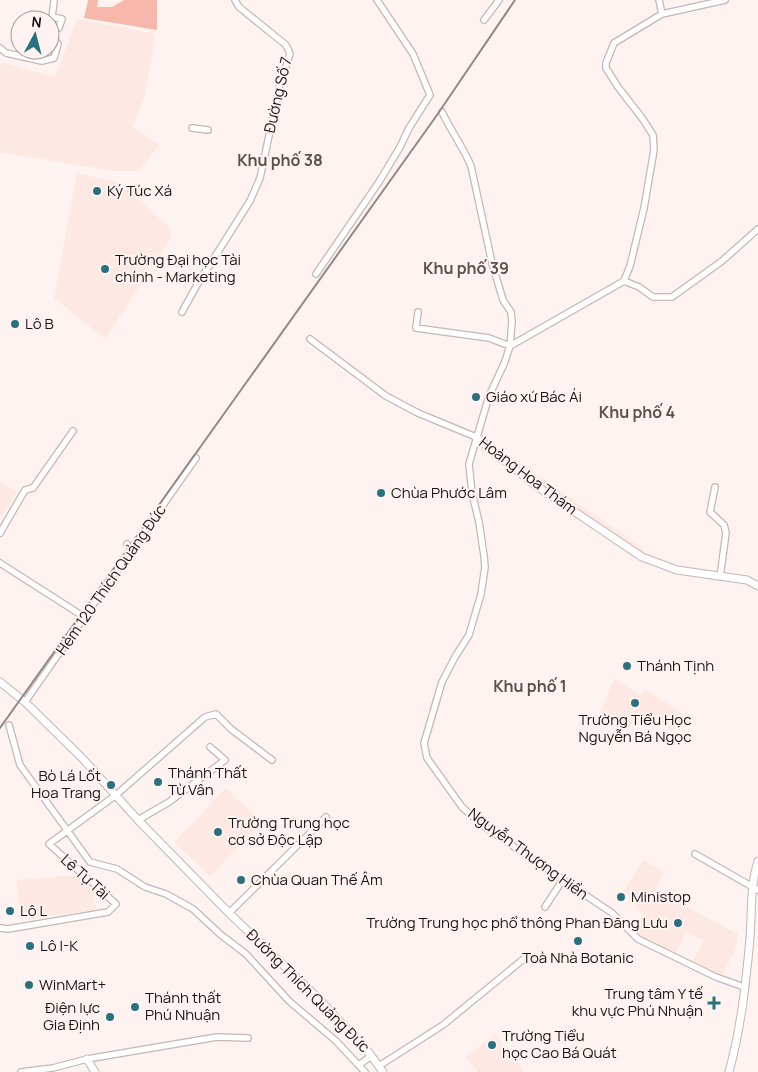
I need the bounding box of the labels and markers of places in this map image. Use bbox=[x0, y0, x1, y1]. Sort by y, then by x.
place label: Ký Túc Xá bbox=[107, 180, 172, 201]
marker: Ký Túc Xá bbox=[91, 185, 103, 197]
place label: Trường Đại học Tài chính - Marketing bbox=[115, 249, 241, 287]
marker: Trường Đại học Tài chính - Marketing bbox=[99, 263, 111, 275]
place label: Lô B bbox=[25, 313, 54, 334]
marker: Lô B bbox=[9, 318, 21, 330]
place label: Giáo xứ Bác Ái bbox=[486, 386, 582, 407]
marker: Giáo xứ Bác Ái bbox=[470, 391, 482, 403]
place label: Chùa Phước Lâm bbox=[391, 482, 507, 503]
marker: Chùa Phước Lâm bbox=[375, 487, 387, 499]
place label: Thánh Tịnh bbox=[637, 655, 714, 676]
marker: Thánh Tịnh bbox=[621, 660, 633, 672]
marker: Trường Tiểu Học Nguyễn Bá Ngọc bbox=[629, 697, 641, 709]
place label: Trường Tiểu Học Nguyễn Bá Ngọc bbox=[578, 709, 692, 747]
place label: Thánh Thất Từ Vân bbox=[168, 762, 247, 800]
place label: Bò Lá Lốt Hoa Trang bbox=[31, 765, 101, 803]
marker: Thánh Thất Từ Vân bbox=[152, 776, 164, 788]
marker: Bò Lá Lốt Hoa Trang bbox=[105, 779, 117, 791]
place label: Trường Trung học cơ sở Độc Lập bbox=[228, 812, 350, 850]
marker: Trường Trung học cơ sở Độc Lập bbox=[212, 826, 224, 838]
place label: Chùa Quan Thế Âm bbox=[251, 869, 383, 890]
marker: Chùa Quan Thế Âm bbox=[235, 874, 247, 886]
place label: Ministop bbox=[631, 886, 691, 907]
marker: Ministop bbox=[615, 891, 627, 903]
place label: Lô L bbox=[20, 900, 48, 921]
marker: Lô L bbox=[4, 905, 16, 917]
place label: Trường Trung học phổ thông Phan Đăng Lưu bbox=[366, 912, 668, 933]
marker: Trường Trung học phổ thông Phan Đăng Lưu bbox=[672, 917, 684, 929]
place label: Lô I-K bbox=[40, 935, 78, 956]
marker: Toà Nhà Botanic bbox=[572, 935, 584, 947]
marker: Lô I-K bbox=[24, 940, 36, 952]
place label: Toà Nhà Botanic bbox=[522, 947, 634, 968]
place label: WinMart+ bbox=[39, 974, 106, 995]
marker: WinMart+ bbox=[23, 979, 35, 991]
place label: Trung tâm Y tế khu vực Phú Nhuận bbox=[572, 983, 703, 1021]
place label: Thánh thất Phú Nhuận bbox=[145, 987, 221, 1025]
marker: Trung tâm Y tế khu vực Phú Nhuận bbox=[707, 996, 721, 1010]
place label: Điện lực Gia Định bbox=[43, 997, 100, 1035]
marker: Thánh thất Phú Nhuận bbox=[129, 1001, 141, 1013]
marker: Điện lực Gia Định bbox=[104, 1011, 116, 1023]
place label: Trường Tiểu học Cao Bá Quát bbox=[502, 1025, 617, 1063]
marker: Trường Tiểu học Cao Bá Quát bbox=[486, 1039, 498, 1051]

